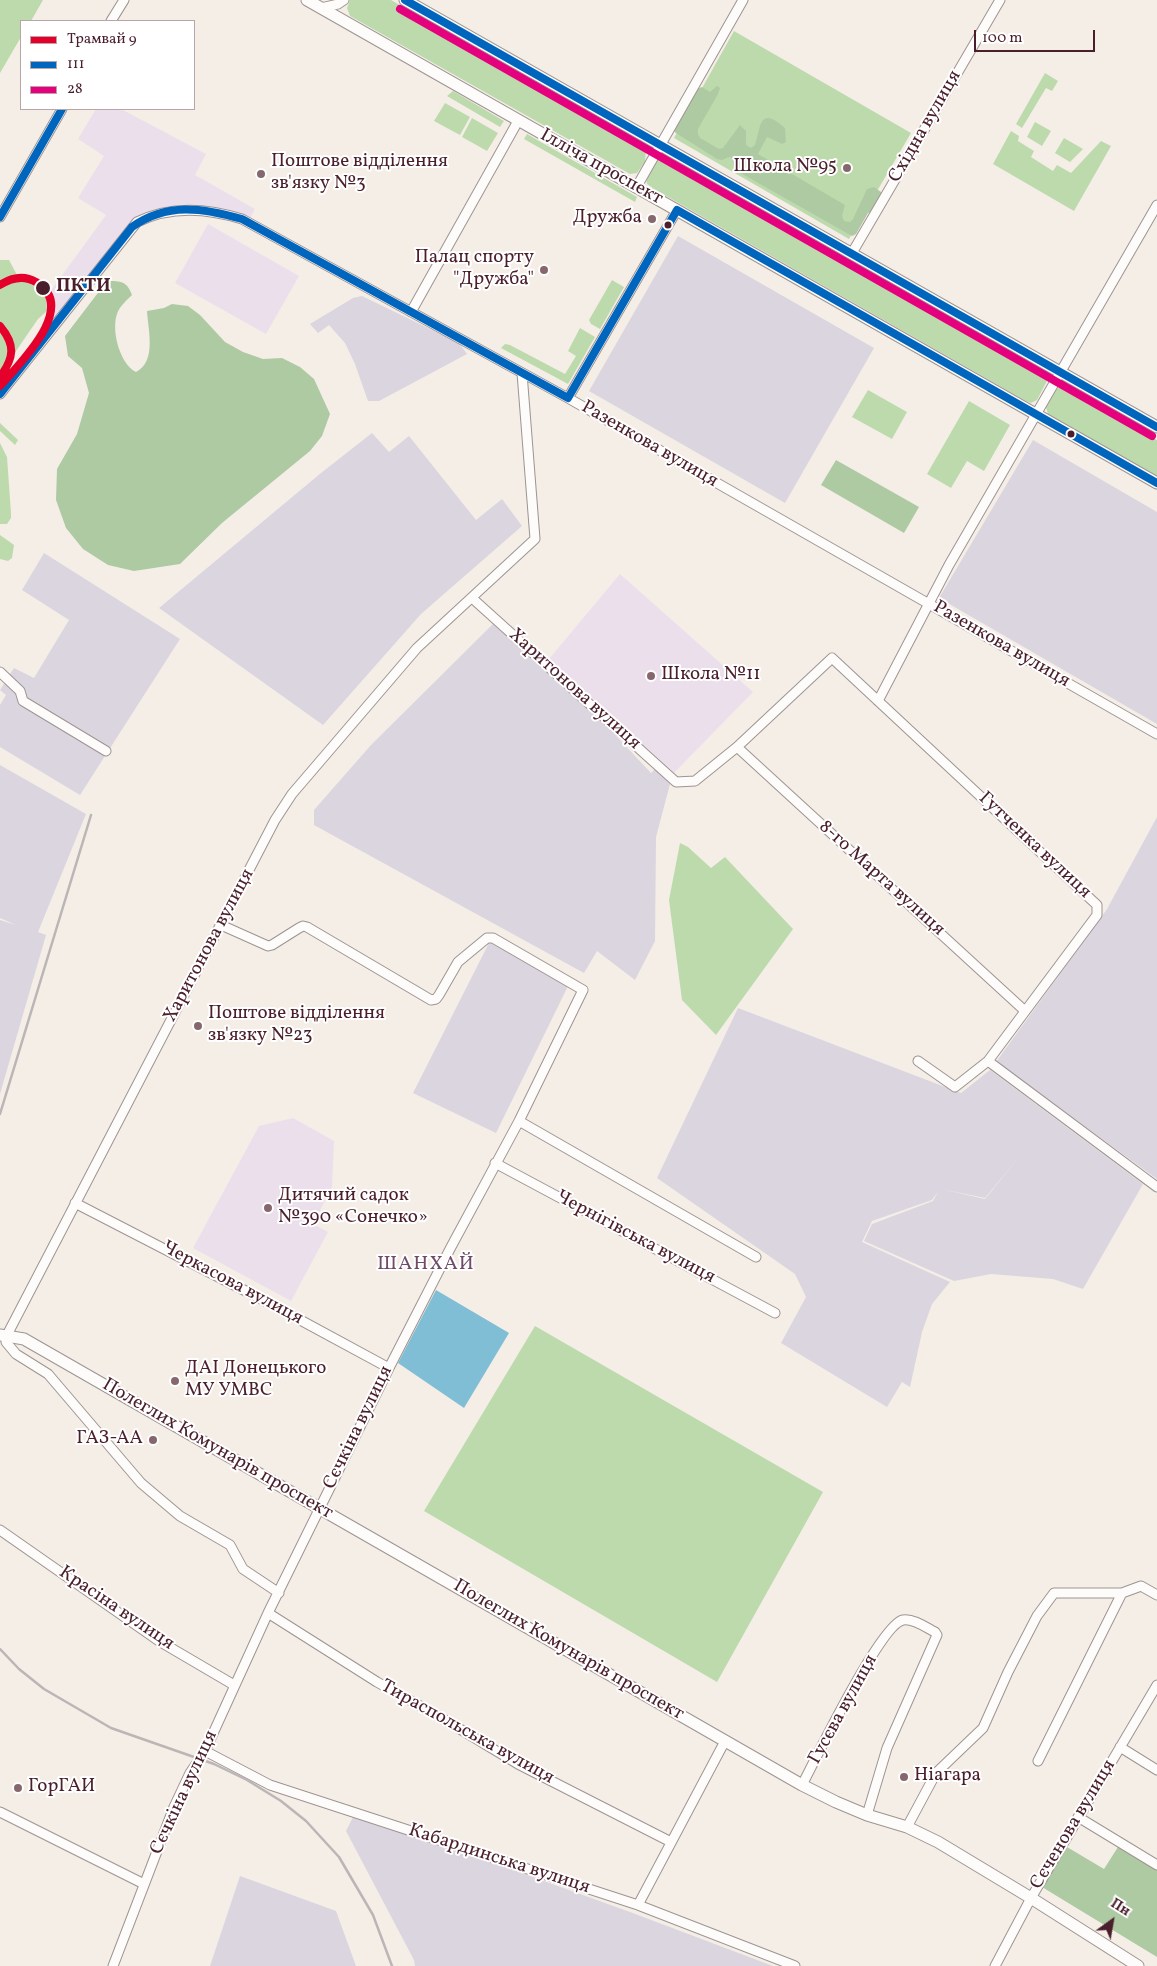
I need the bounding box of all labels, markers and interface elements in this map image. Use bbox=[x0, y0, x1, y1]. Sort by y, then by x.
legend bbox=[20, 20, 195, 110]
scale bar bbox=[977, 20, 1098, 52]
text: 100 m bbox=[982, 28, 1022, 49]
text: Трамвай 9 bbox=[67, 29, 137, 50]
text: 111 bbox=[67, 54, 84, 75]
street label: Східна вулиця bbox=[885, 67, 967, 187]
text: 28 bbox=[67, 79, 83, 100]
street label: Ілліча проспект bbox=[536, 125, 666, 211]
place label: Поштове відділення зв'язку №3 bbox=[271, 152, 448, 196]
place label: Школа №95 bbox=[733, 157, 837, 179]
marker: Школа №95 bbox=[841, 162, 853, 174]
marker: Поштове відділення зв'язку №3 bbox=[255, 168, 267, 180]
place label: Дружба bbox=[573, 208, 642, 230]
marker: Дружба bbox=[646, 213, 658, 225]
unlabelled marker bbox=[663, 220, 673, 230]
place label: Палац спорту "Дружба" bbox=[415, 248, 534, 292]
marker: Палац спорту "Дружба" bbox=[538, 264, 550, 276]
place label: ПКТИ bbox=[56, 277, 111, 299]
marker: ПКТИ bbox=[34, 279, 52, 297]
street label: Разенкова вулиця bbox=[576, 397, 722, 493]
unlabelled marker bbox=[1066, 429, 1076, 439]
street label: Разенкова вулиця bbox=[928, 597, 1074, 693]
street label: Харитонова вулиця bbox=[503, 625, 645, 755]
place label: Школа №11 bbox=[661, 665, 761, 687]
marker: Школа №11 bbox=[645, 670, 657, 682]
street label: Гутченка вулиця bbox=[973, 788, 1095, 904]
street label: 8-го Марта вулиця bbox=[813, 816, 949, 942]
street label: Харитонова вулиця bbox=[160, 865, 260, 1027]
place label: Поштове відділення зв'язку №23 bbox=[208, 1004, 385, 1048]
marker: Поштове відділення зв'язку №23 bbox=[192, 1020, 204, 1032]
place label: Дитячий садок №390 «Сонечко» bbox=[278, 1186, 428, 1230]
street label: Чернігівська вулиця bbox=[551, 1186, 719, 1290]
marker: Дитячий садок №390 «Сонечко» bbox=[262, 1202, 274, 1214]
street label: Черкасова вулиця bbox=[158, 1237, 306, 1331]
district label: ШАНХАЙ bbox=[376, 1253, 476, 1277]
place label: ДАІ Донецького МУ УМВС bbox=[185, 1359, 326, 1403]
street label: Сєчкіна вулиця bbox=[319, 1363, 399, 1493]
street label: Полеглих Комунарів проспект bbox=[98, 1374, 336, 1526]
marker: ДАІ Донецького МУ УМВС bbox=[169, 1375, 181, 1387]
place label: ГАЗ-АА bbox=[76, 1429, 143, 1451]
marker: ГАЗ-АА bbox=[147, 1434, 159, 1446]
street label: Красіна вулиця bbox=[54, 1562, 178, 1656]
street label: Полеглих Комунарів проспект bbox=[449, 1575, 687, 1727]
street label: Гусєва вулиця bbox=[804, 1651, 884, 1769]
street label: Тираспольська вулиця bbox=[376, 1676, 558, 1790]
street label: Сєчкіна вулиця bbox=[146, 1727, 224, 1859]
street label: Сєченова вулиця bbox=[1026, 1756, 1122, 1894]
place label: Ніагара bbox=[914, 1766, 981, 1788]
marker: Ніагара bbox=[898, 1771, 910, 1783]
place label: ГорГАИ bbox=[28, 1777, 95, 1799]
marker: ГорГАИ bbox=[12, 1782, 24, 1794]
street label: Кабардинська вулиця bbox=[405, 1820, 593, 1900]
text: Пн bbox=[1107, 1895, 1134, 1921]
north arrow bbox=[1087, 1896, 1137, 1946]

